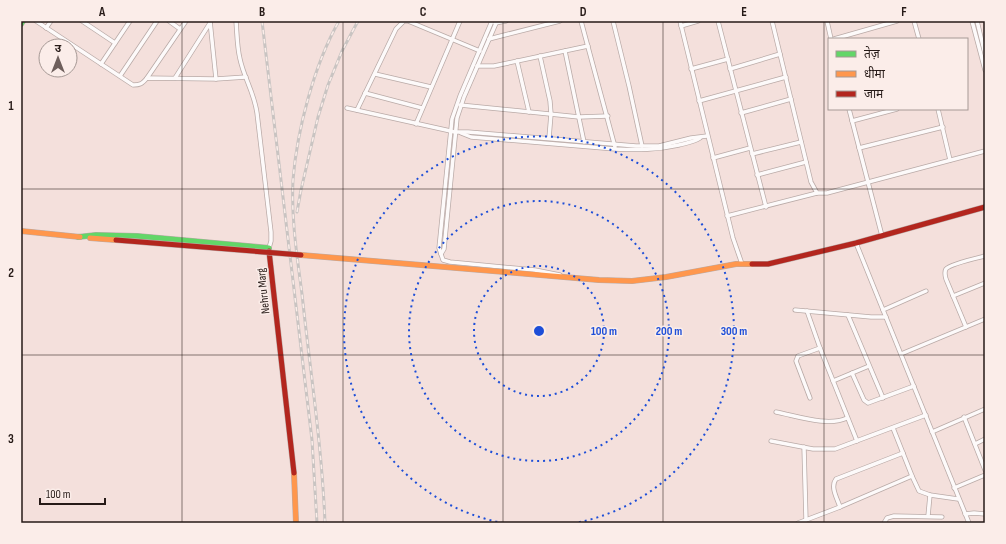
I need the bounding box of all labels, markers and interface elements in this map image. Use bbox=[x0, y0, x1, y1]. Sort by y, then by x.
text: A bbox=[98, 4, 106, 20]
text: B bbox=[259, 4, 265, 20]
text: C bbox=[420, 4, 427, 20]
text: D bbox=[580, 4, 587, 20]
text: E bbox=[741, 4, 747, 20]
text: F bbox=[901, 4, 907, 20]
north arrow bbox=[38, 38, 78, 78]
legend bbox=[828, 38, 968, 110]
text: उ bbox=[55, 42, 62, 55]
text: तेज़ bbox=[864, 46, 881, 62]
text: धीमा bbox=[864, 66, 886, 82]
text: जाम bbox=[864, 87, 884, 102]
text: 1 bbox=[8, 98, 14, 114]
text: 2 bbox=[8, 265, 14, 281]
street label: Nehru Marg bbox=[254, 267, 273, 315]
centre of rings bbox=[532, 324, 546, 338]
text: 100 m bbox=[591, 324, 617, 339]
text: 200 m bbox=[656, 324, 682, 339]
text: 300 m bbox=[721, 324, 747, 339]
text: 3 bbox=[8, 431, 14, 447]
scale bar bbox=[40, 480, 105, 506]
text: 100 m bbox=[46, 487, 71, 502]

